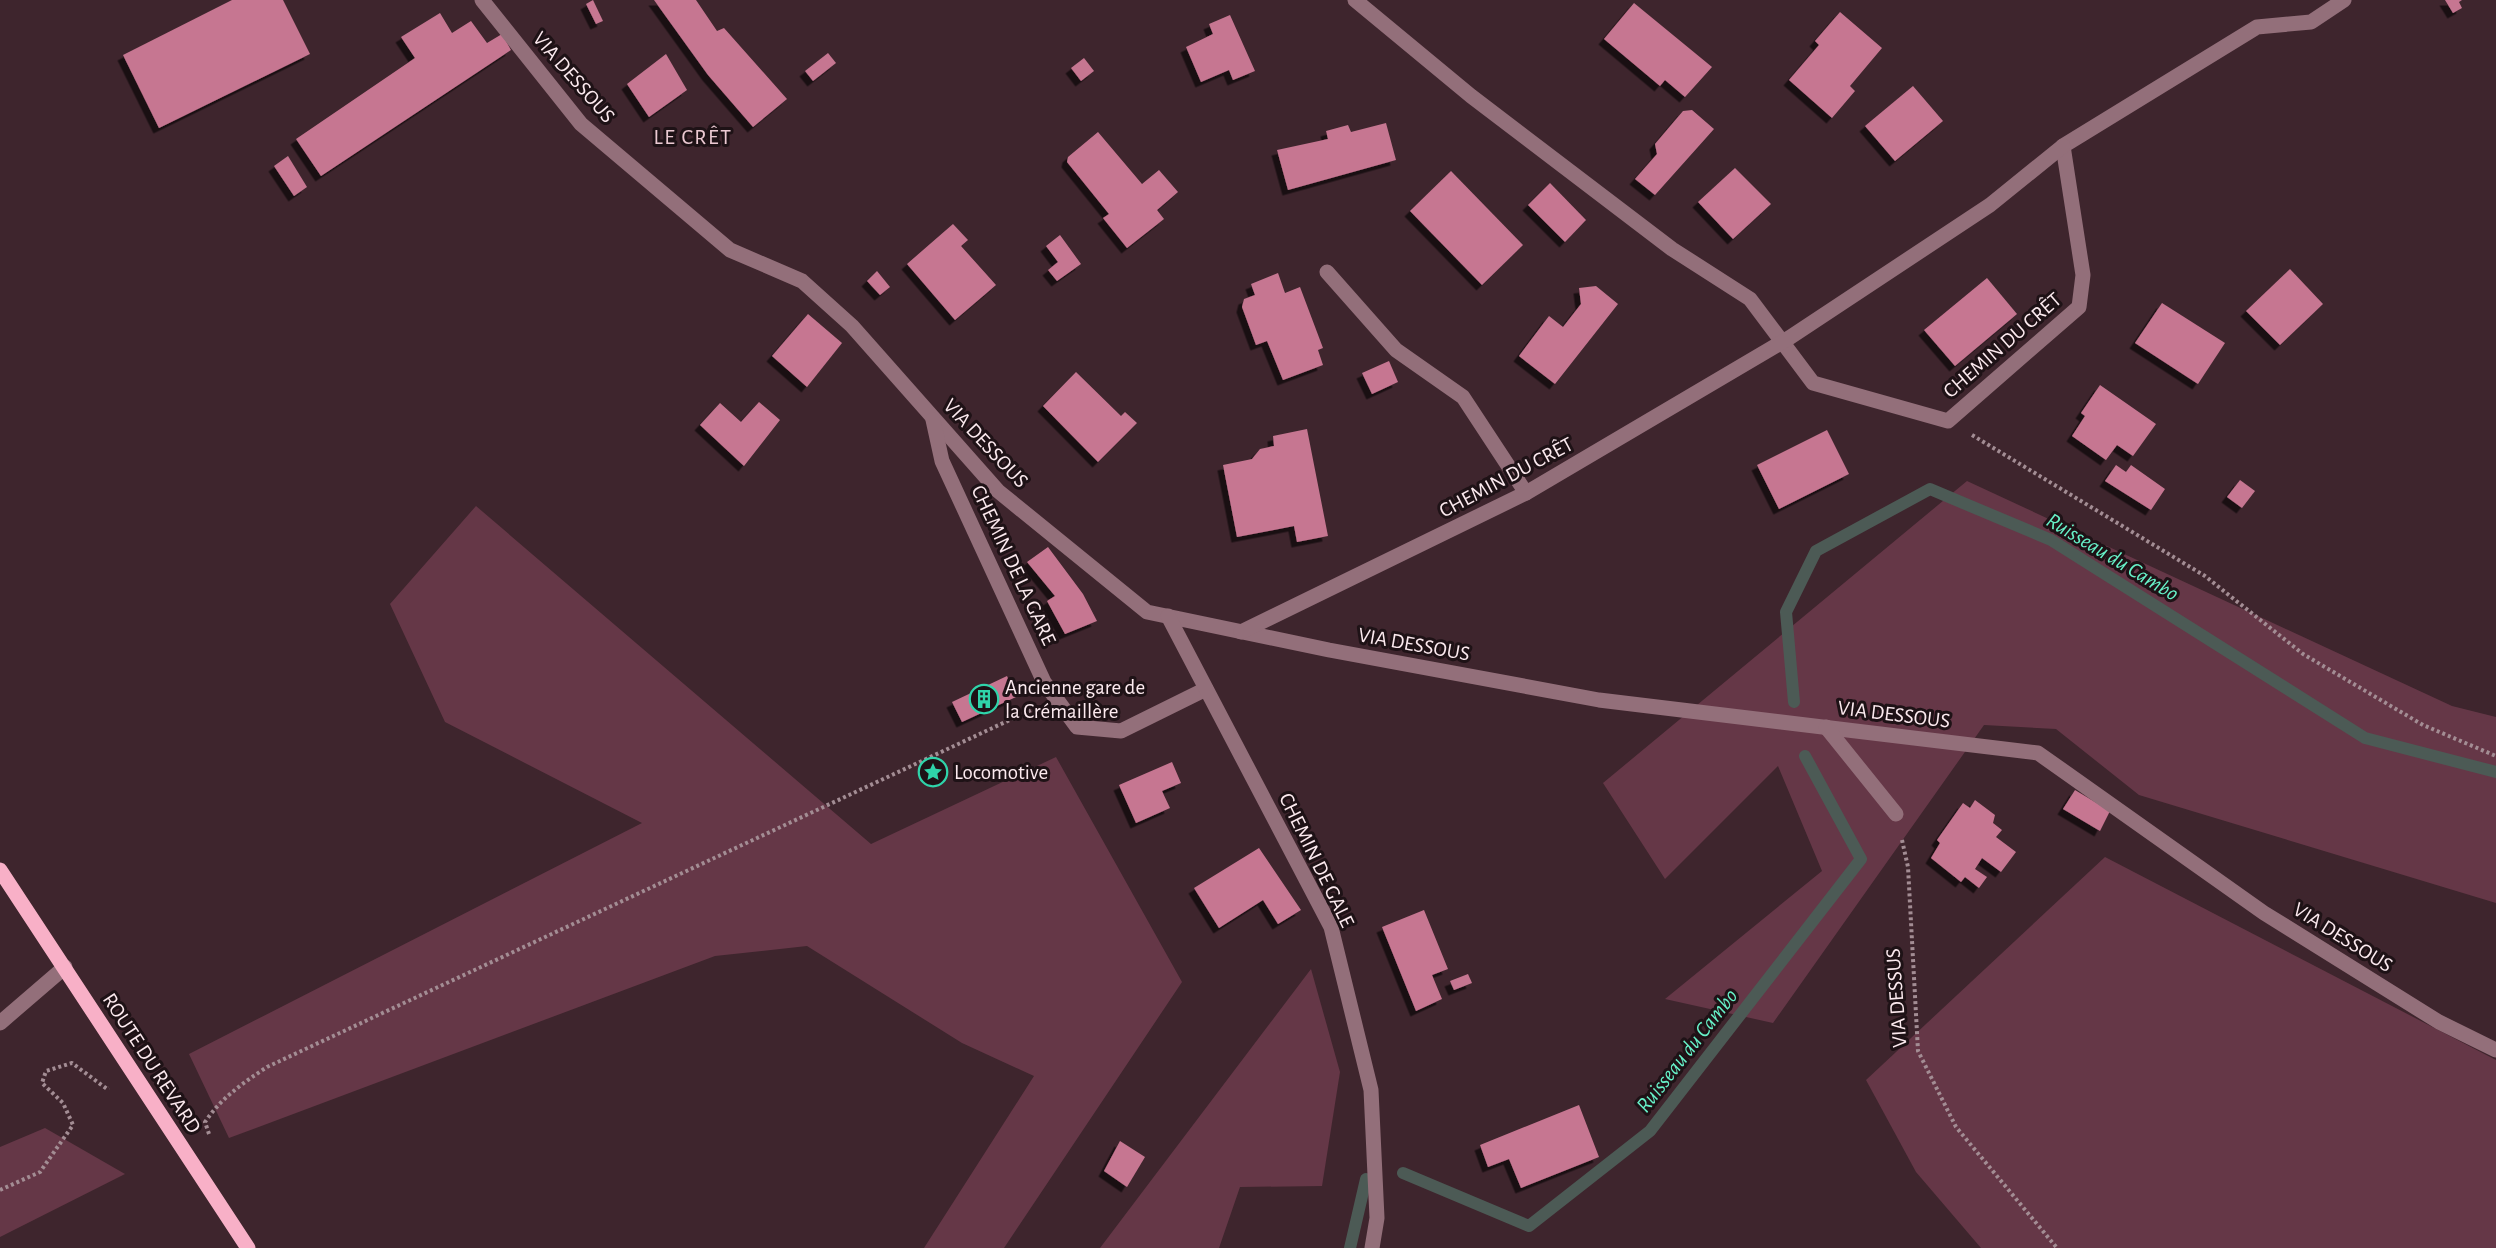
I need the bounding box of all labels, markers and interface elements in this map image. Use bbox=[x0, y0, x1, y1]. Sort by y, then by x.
street label: VIA DESSOUS bbox=[529, 28, 619, 127]
district label: LE CRÊT bbox=[654, 125, 732, 148]
street label: CHEMIN DU CRÊT bbox=[1938, 287, 2065, 402]
street label: VIA DESSOUS bbox=[939, 395, 1032, 492]
street label: CHEMIN DU CRÊT bbox=[1435, 432, 1577, 522]
street label: CHEMIN DE LA GARE bbox=[967, 482, 1060, 648]
water label: Ruisseau du Cambo bbox=[2043, 509, 2182, 605]
street label: VIA DESSOUS bbox=[1356, 624, 1471, 665]
place label: Ancienne gare de la Crémaillère bbox=[1005, 677, 1145, 722]
building icon: Ancienne gare de la Crémaillère bbox=[968, 683, 1000, 715]
street label: VIA DESSOUS bbox=[1837, 697, 1951, 732]
place icon: Locomotive bbox=[917, 756, 949, 788]
place label: Locomotive bbox=[954, 762, 1048, 783]
street label: CHEMIN DE GALE bbox=[1275, 790, 1358, 931]
street label: VIA DESSOUS bbox=[2289, 899, 2396, 976]
street label: VIA DESSUS bbox=[1883, 947, 1910, 1048]
water label: Ruisseau du Cambo bbox=[1632, 985, 1742, 1116]
street label: ROUTE DU REVARD bbox=[99, 989, 205, 1137]

